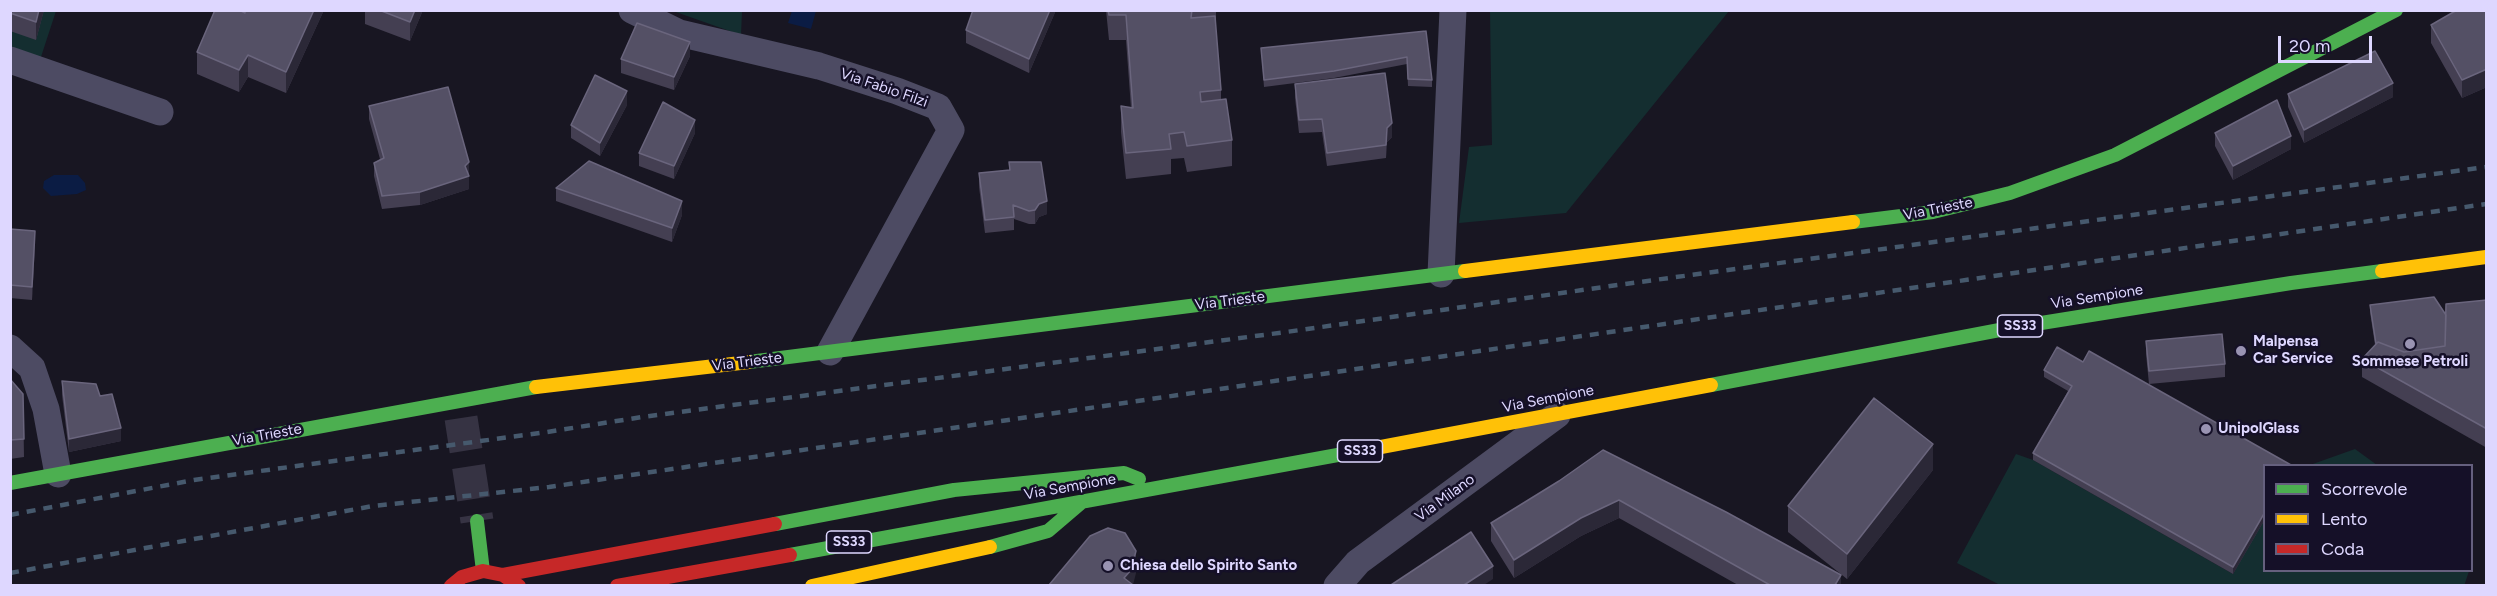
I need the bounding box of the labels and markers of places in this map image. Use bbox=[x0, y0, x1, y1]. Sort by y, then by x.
place label: Malpensa Car Service bbox=[2253, 333, 2333, 368]
marker: Sommese Petroli bbox=[2403, 337, 2417, 351]
marker: Malpensa Car Service bbox=[2234, 344, 2248, 358]
place label: Sommese Petroli bbox=[2352, 353, 2468, 371]
place label: UnipolGlass bbox=[2218, 420, 2299, 438]
marker: UnipolGlass bbox=[2199, 422, 2213, 436]
place label: Chiesa dello Spirito Santo bbox=[1120, 557, 1297, 575]
marker: Chiesa dello Spirito Santo bbox=[1101, 559, 1115, 573]

